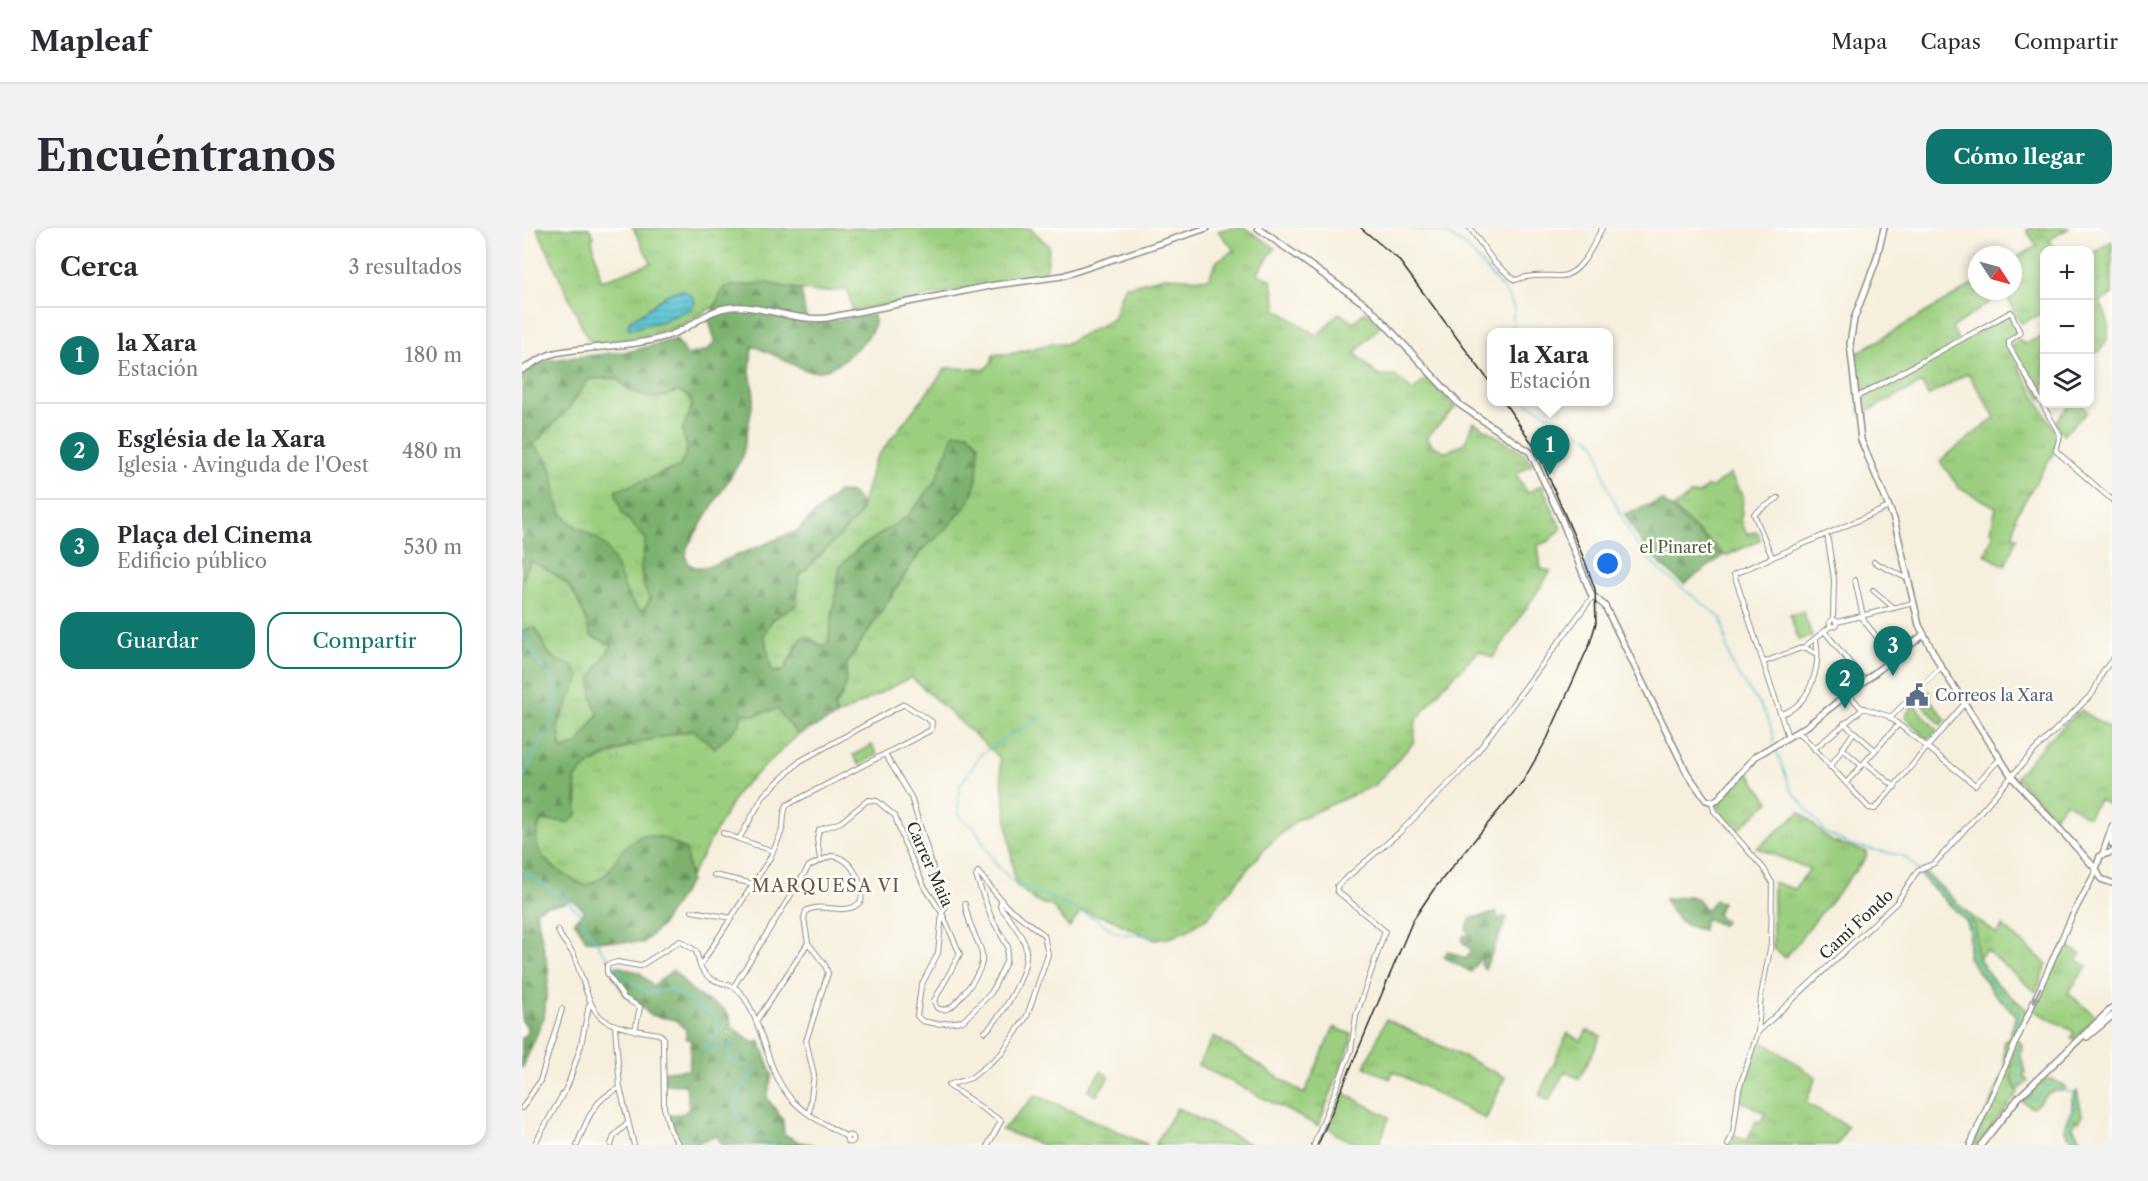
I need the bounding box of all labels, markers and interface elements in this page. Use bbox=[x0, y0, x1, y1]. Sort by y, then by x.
text: Mapleaf bbox=[30, 24, 149, 58]
text: Mapa bbox=[1831, 29, 1887, 54]
text: Capas bbox=[1920, 29, 1981, 54]
text: Compartir bbox=[2014, 29, 2118, 54]
button: Cómo llegar bbox=[1926, 129, 2112, 184]
text: Encuéntranos bbox=[36, 130, 336, 182]
north arrow bbox=[1968, 246, 2022, 300]
map controls bbox=[2040, 246, 2094, 408]
button: + bbox=[2040, 246, 2094, 300]
text: Cerca bbox=[60, 251, 138, 283]
text: 3 resultados bbox=[349, 255, 462, 279]
button: − bbox=[2040, 300, 2094, 354]
popup bbox=[1487, 328, 1613, 406]
text: la Xara bbox=[117, 330, 197, 357]
text: la Xara bbox=[1509, 342, 1589, 369]
text: 1 bbox=[75, 343, 84, 367]
text: 180 m bbox=[405, 343, 462, 367]
button: layers bbox=[2040, 354, 2094, 408]
text: Estación bbox=[117, 357, 198, 381]
text: Estación bbox=[1509, 369, 1591, 393]
text: Església de la Xara bbox=[117, 426, 326, 453]
pin: 1 bbox=[1530, 426, 1570, 475]
text: 2 bbox=[74, 439, 85, 463]
text: 480 m bbox=[402, 439, 462, 463]
text: Iglesia · Avinguda de l'Oest bbox=[117, 453, 369, 477]
text: Plaça del Cinema bbox=[117, 522, 312, 549]
text: 3 bbox=[74, 535, 85, 559]
text: 530 m bbox=[404, 535, 462, 559]
park label: el Pinaret bbox=[1639, 537, 1713, 557]
text: Edificio público bbox=[117, 549, 267, 573]
your location bbox=[1593, 549, 1622, 578]
button: Guardar bbox=[60, 612, 255, 669]
button: Compartir bbox=[267, 612, 462, 669]
pin: 3 bbox=[1874, 626, 1912, 676]
pin: 2 bbox=[1826, 660, 1864, 709]
public building icon: Correos la Xara bbox=[1904, 682, 1930, 708]
place label: Correos la Xara bbox=[1935, 685, 2054, 705]
street label: Carrer Maia bbox=[902, 818, 958, 910]
district label: MARQUESA VI bbox=[751, 875, 901, 897]
street label: Camí Fondo bbox=[1815, 885, 1897, 963]
one-way arrow bbox=[2032, 986, 2041, 1004]

